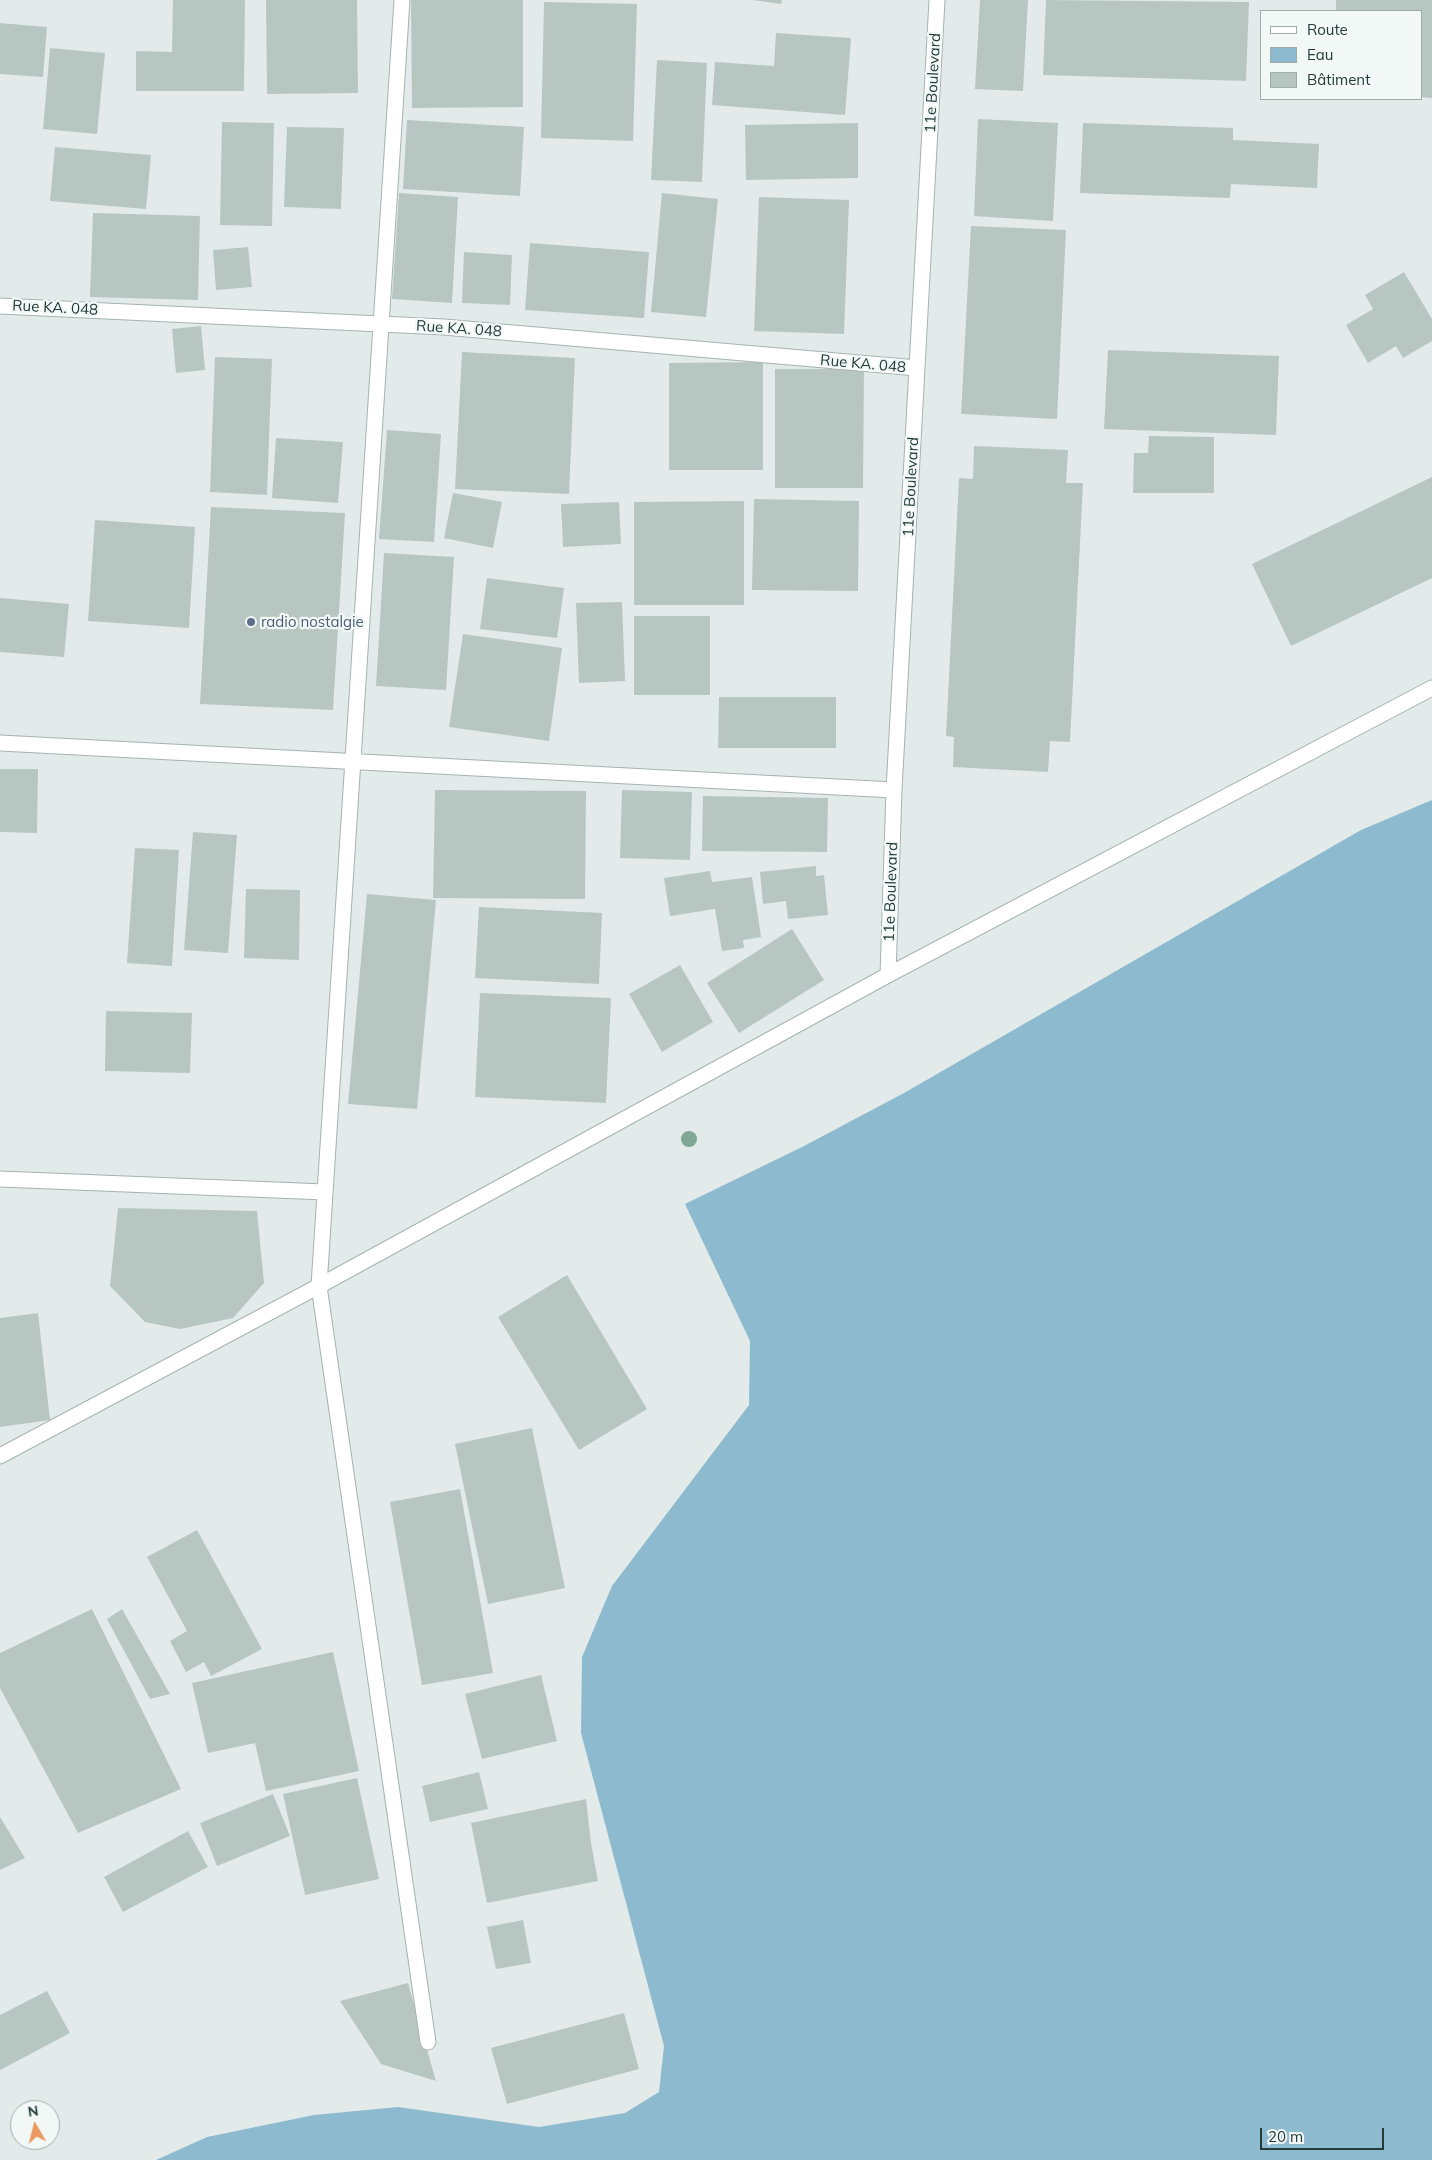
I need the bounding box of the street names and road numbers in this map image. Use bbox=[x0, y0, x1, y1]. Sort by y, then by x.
street label: 11e Boulevard bbox=[921, 32, 945, 134]
street label: Rue KA. 048 bbox=[12, 297, 98, 319]
street label: Rue KA. 048 bbox=[416, 317, 502, 341]
street label: Rue KA. 048 bbox=[819, 351, 907, 377]
street label: 11e Boulevard bbox=[899, 436, 923, 538]
street label: 11e Boulevard bbox=[880, 842, 902, 942]

